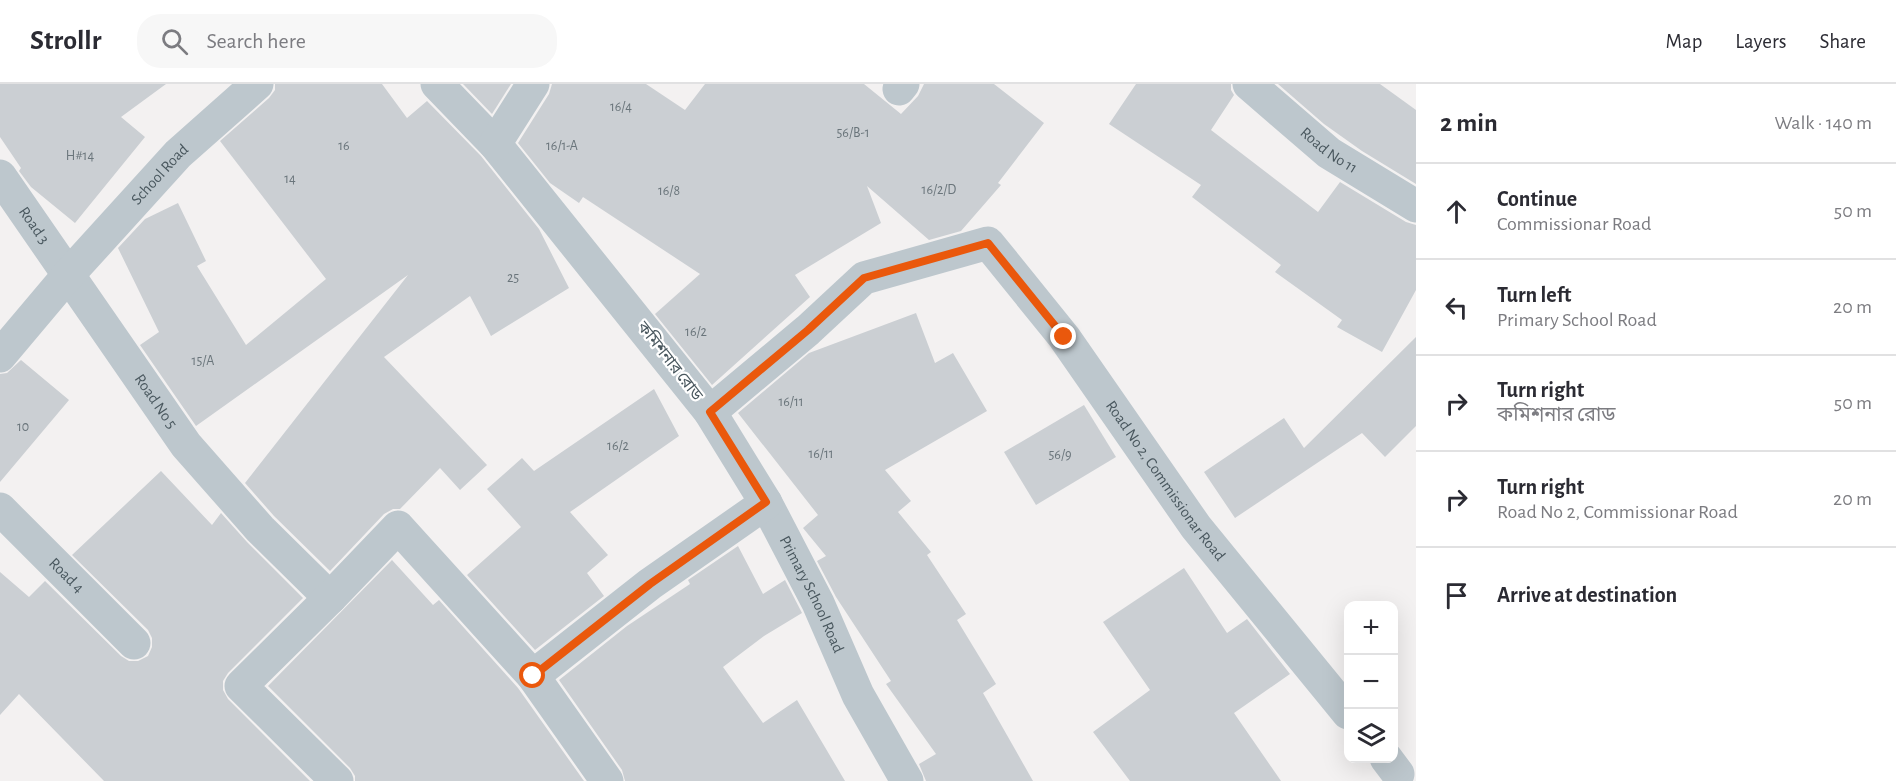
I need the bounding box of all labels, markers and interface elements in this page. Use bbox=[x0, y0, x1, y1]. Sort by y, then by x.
search box bbox=[137, 14, 557, 68]
icon: search bbox=[158, 25, 191, 58]
text: Strollr bbox=[30, 27, 101, 55]
text: Search here bbox=[206, 30, 306, 52]
text: Map bbox=[1666, 31, 1702, 52]
text: Layers bbox=[1735, 31, 1786, 52]
text: Share bbox=[1819, 31, 1866, 52]
house number: 16/4 bbox=[610, 100, 632, 114]
text: 2 min bbox=[1440, 110, 1498, 136]
text: Walk · 140 m bbox=[1774, 113, 1872, 133]
street label: Road No 11 bbox=[1297, 124, 1360, 176]
house number: 56/B-1 bbox=[836, 126, 870, 140]
house number: 16 bbox=[338, 139, 350, 153]
house number: 16/1-A bbox=[546, 139, 578, 153]
street label: School Road bbox=[128, 141, 191, 208]
house number: H#14 bbox=[66, 149, 94, 163]
house number: 14 bbox=[284, 172, 296, 186]
house number: 16/2/D bbox=[922, 183, 956, 197]
house number: 16/8 bbox=[658, 184, 680, 198]
text: Continue bbox=[1497, 188, 1577, 210]
icon: ahead bbox=[1440, 195, 1473, 228]
text: 50 m bbox=[1834, 201, 1872, 221]
street label: Road 3 bbox=[16, 204, 52, 247]
text: Commissionar Road bbox=[1497, 214, 1651, 234]
house number: 25 bbox=[507, 271, 519, 285]
text: Turn left bbox=[1497, 284, 1571, 306]
icon: left bbox=[1440, 291, 1473, 324]
text: 20 m bbox=[1833, 297, 1872, 317]
text: Primary School Road bbox=[1497, 310, 1657, 330]
street label: কমিশনার রোড bbox=[634, 317, 707, 404]
route end bbox=[1050, 323, 1076, 349]
house number: 16/2 bbox=[685, 325, 707, 339]
house number: 15/A bbox=[192, 354, 214, 368]
street label: Road No 5 bbox=[132, 371, 180, 432]
text: Turn right bbox=[1497, 379, 1584, 401]
icon: right bbox=[1440, 387, 1473, 420]
text: 50 m bbox=[1834, 393, 1872, 413]
house number: 16/11 bbox=[778, 395, 804, 409]
street label: Road No 2, Commissionar Road bbox=[1103, 398, 1228, 564]
text: কমিশনার রোড bbox=[1497, 405, 1616, 425]
house number: 10 bbox=[17, 420, 29, 434]
house number: 16/2 bbox=[607, 439, 629, 453]
house number: 16/11 bbox=[808, 447, 834, 461]
house number: 56/9 bbox=[1048, 448, 1072, 462]
text: Turn right bbox=[1497, 476, 1584, 498]
icon: right bbox=[1440, 483, 1473, 516]
text: 20 m bbox=[1833, 489, 1872, 509]
text: Road No 2, Commissionar Road bbox=[1497, 502, 1738, 522]
street label: Primary School Road bbox=[776, 533, 847, 655]
street label: Road 4 bbox=[46, 555, 87, 596]
icon: arrive bbox=[1440, 579, 1473, 612]
text: Arrive at destination bbox=[1497, 584, 1677, 606]
map controls bbox=[1344, 601, 1398, 763]
button: + bbox=[1344, 601, 1398, 655]
button: − bbox=[1344, 655, 1398, 709]
route start bbox=[519, 662, 545, 688]
button: layers bbox=[1344, 709, 1398, 763]

